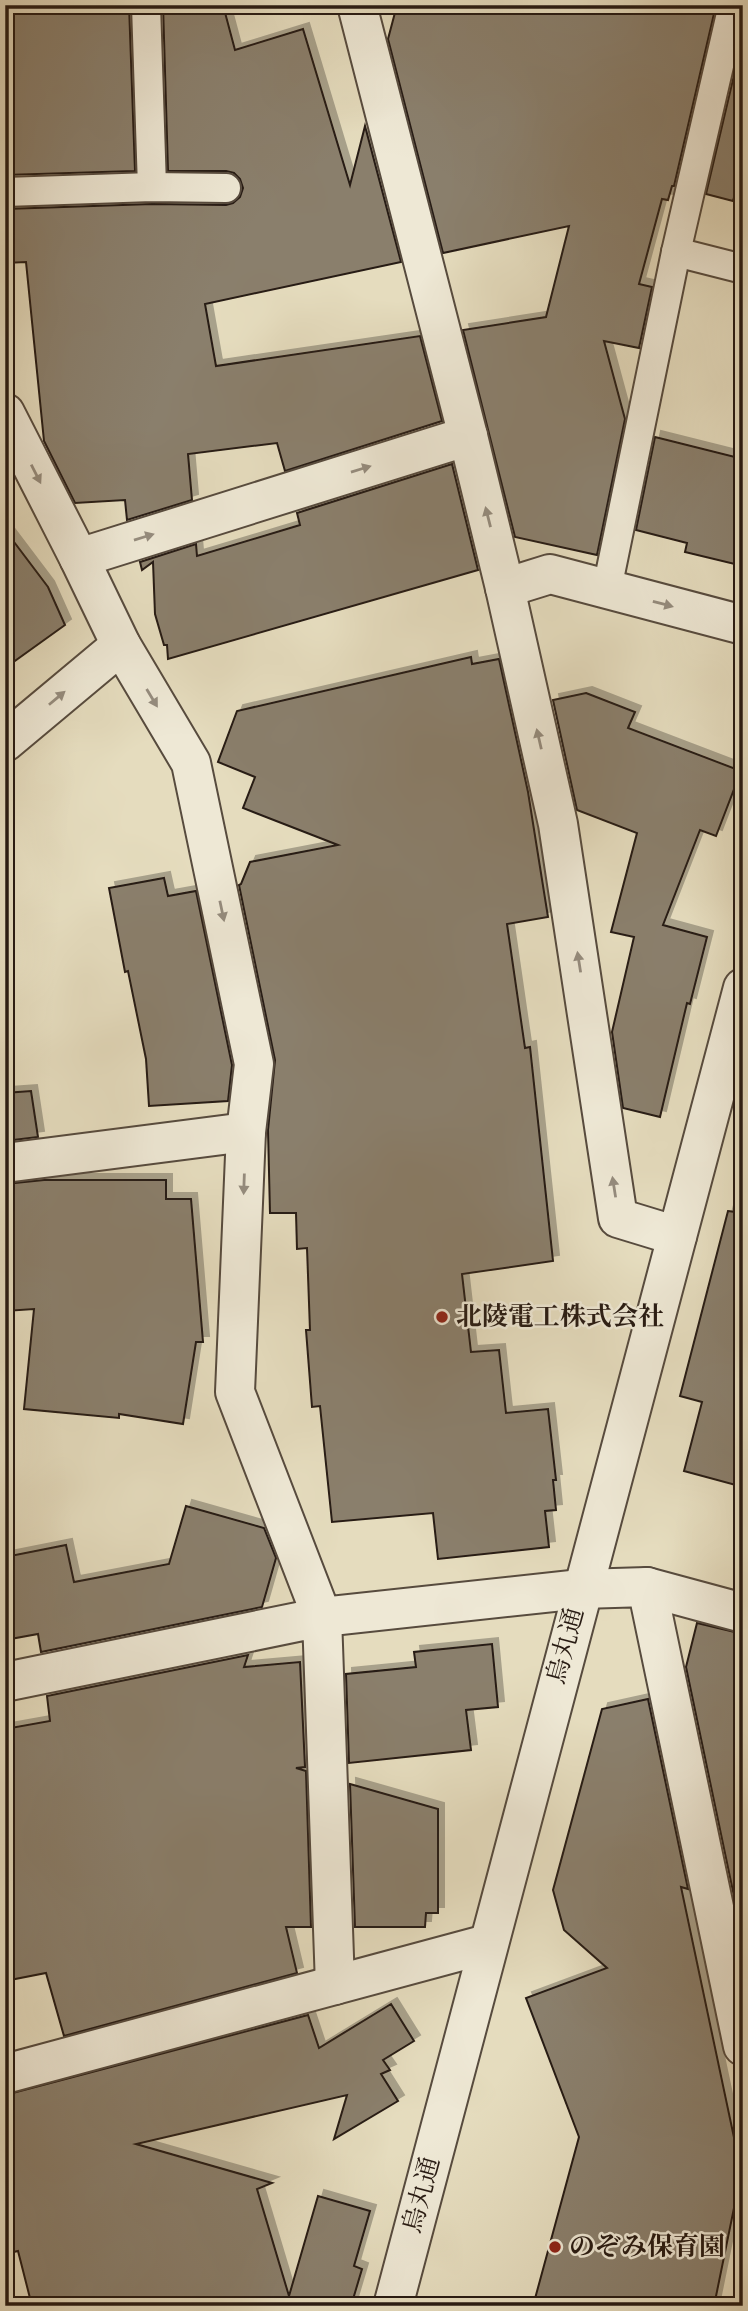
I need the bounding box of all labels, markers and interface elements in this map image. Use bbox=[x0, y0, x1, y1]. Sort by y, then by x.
one-way arrow bbox=[351, 463, 372, 474]
one-way arrow bbox=[31, 464, 42, 484]
one-way arrow bbox=[482, 506, 493, 528]
one-way arrow bbox=[134, 532, 155, 542]
one-way arrow bbox=[653, 599, 675, 610]
one-way arrow bbox=[146, 688, 158, 707]
one-way arrow bbox=[49, 691, 66, 706]
one-way arrow bbox=[533, 728, 544, 750]
one-way arrow bbox=[216, 900, 227, 922]
one-way arrow bbox=[573, 951, 584, 973]
one-way arrow bbox=[238, 1173, 249, 1195]
one-way arrow bbox=[608, 1176, 619, 1198]
place label: 北陵電工株式会社 bbox=[456, 1301, 664, 1334]
marker: 北陵電工株式会社 bbox=[434, 1309, 450, 1325]
street label: 烏丸通 bbox=[540, 1604, 592, 1688]
street label: 烏丸通 bbox=[396, 2153, 448, 2237]
place label: のぞみ保育園 bbox=[569, 2231, 725, 2264]
marker: のぞみ保育園 bbox=[547, 2239, 563, 2255]

